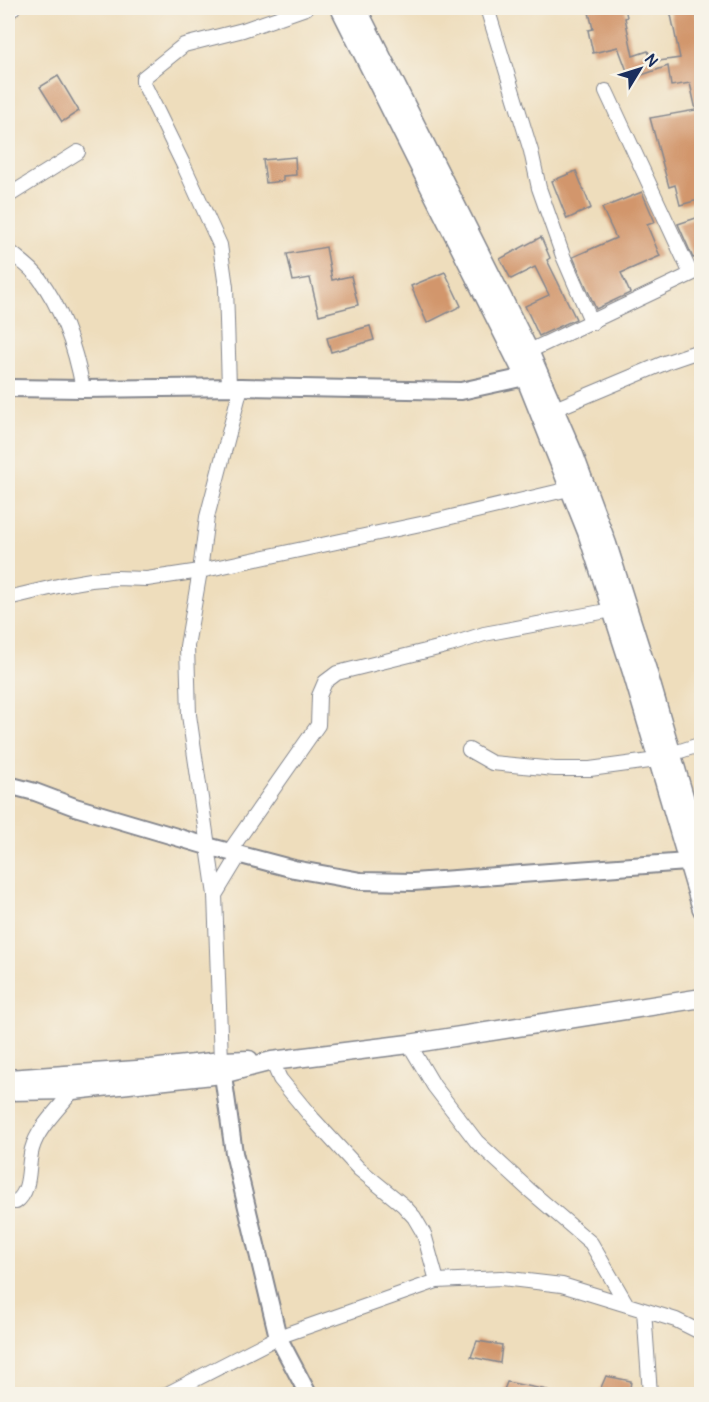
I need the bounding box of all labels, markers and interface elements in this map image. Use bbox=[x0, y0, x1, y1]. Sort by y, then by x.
north arrow bbox=[610, 39, 670, 99]
text: N bbox=[640, 50, 662, 71]

